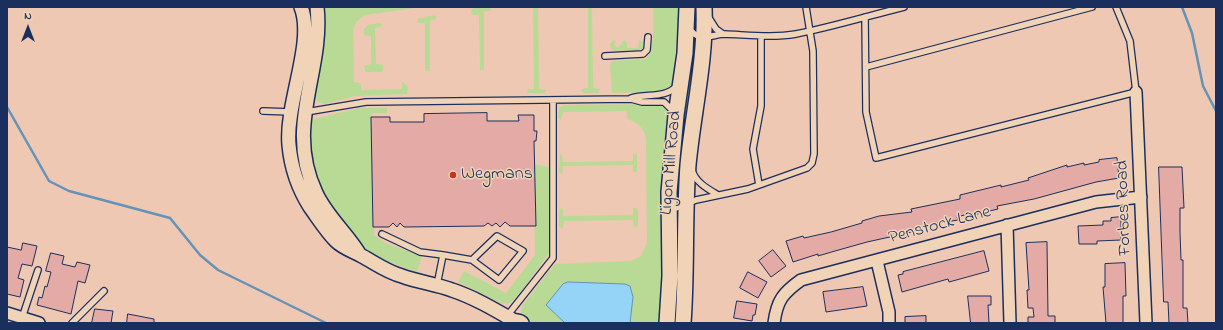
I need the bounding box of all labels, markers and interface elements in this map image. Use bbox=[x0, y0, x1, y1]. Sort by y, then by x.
north arrow bbox=[8, 8, 48, 48]
text: N bbox=[24, 8, 32, 24]
street label: Ligon Mill Road bbox=[657, 110, 687, 216]
street label: Forbes Road bbox=[1113, 160, 1137, 256]
place label: Wegmans bbox=[461, 164, 533, 186]
marker: Wegmans bbox=[448, 170, 458, 180]
street label: Penstock Lane bbox=[887, 202, 993, 250]

